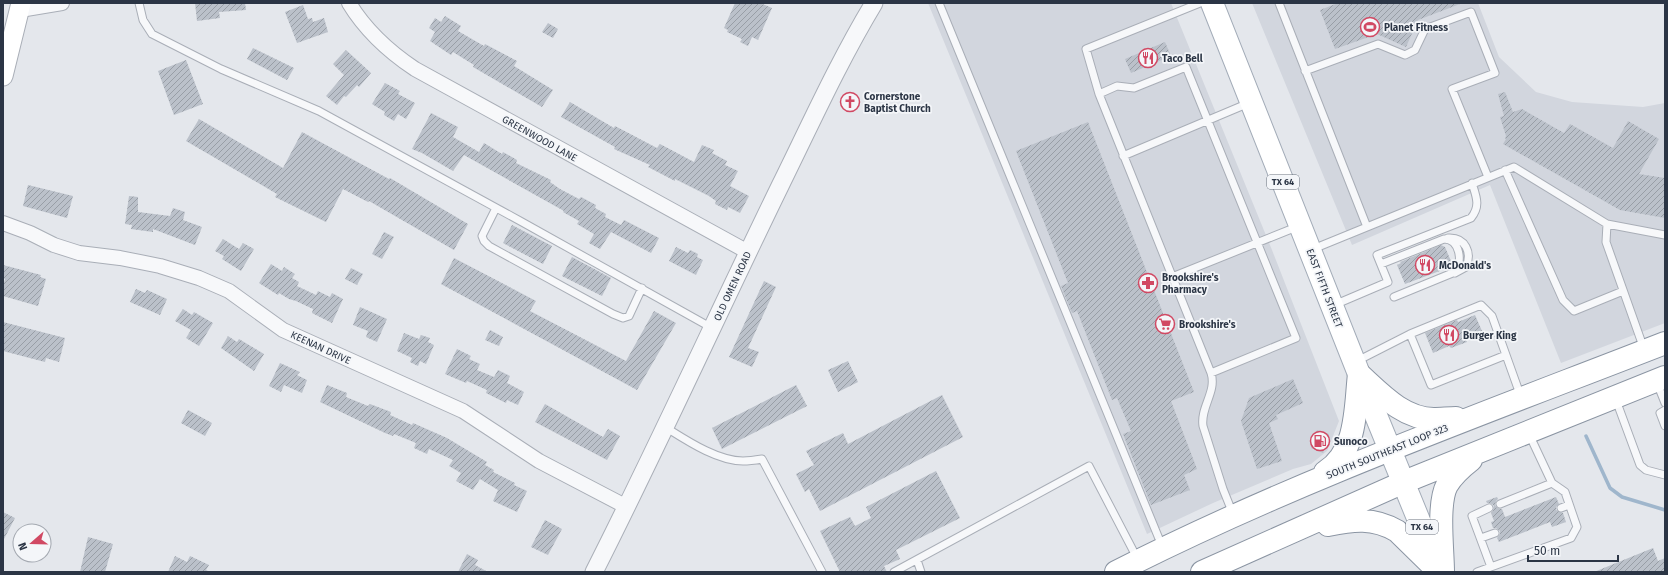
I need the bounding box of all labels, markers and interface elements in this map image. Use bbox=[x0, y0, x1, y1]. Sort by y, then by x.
sports icon: Planet Fitness bbox=[1359, 16, 1381, 38]
place label: Planet Fitness bbox=[1384, 22, 1448, 34]
restaurant icon: Taco Bell bbox=[1137, 47, 1159, 69]
place label: Taco Bell bbox=[1162, 53, 1203, 65]
church icon: Cornerstone Baptist Church bbox=[839, 91, 861, 113]
place label: Cornerstone Baptist Church bbox=[864, 91, 931, 115]
street label: GREENWOOD LANE bbox=[500, 113, 579, 164]
road number: TX 64 bbox=[1267, 175, 1299, 189]
street label: EAST FIFTH STREET bbox=[1303, 247, 1345, 330]
street label: OLD OMEN ROAD bbox=[712, 250, 754, 323]
restaurant icon: McDonald's bbox=[1414, 254, 1436, 276]
place label: McDonald's bbox=[1439, 260, 1491, 272]
pharmacy icon: Brookshire's Pharmacy bbox=[1137, 272, 1159, 294]
place label: Brookshire's Pharmacy bbox=[1162, 272, 1219, 296]
supermarket icon: Brookshire's bbox=[1154, 313, 1176, 335]
place label: Brookshire's bbox=[1179, 319, 1236, 331]
restaurant icon: Burger King bbox=[1438, 324, 1460, 346]
street label: KEENAN DRIVE bbox=[289, 329, 353, 367]
place label: Burger King bbox=[1463, 330, 1517, 342]
street label: SOUTH SOUTHEAST LOOP 323 bbox=[1325, 422, 1450, 482]
fuel station icon: Sunoco bbox=[1309, 430, 1331, 452]
place label: Sunoco bbox=[1334, 436, 1368, 448]
road number: TX 64 bbox=[1406, 520, 1438, 534]
north arrow bbox=[12, 523, 52, 563]
scale bar bbox=[1528, 537, 1618, 563]
text: N bbox=[16, 541, 30, 552]
text: 50 m bbox=[1534, 544, 1560, 558]

